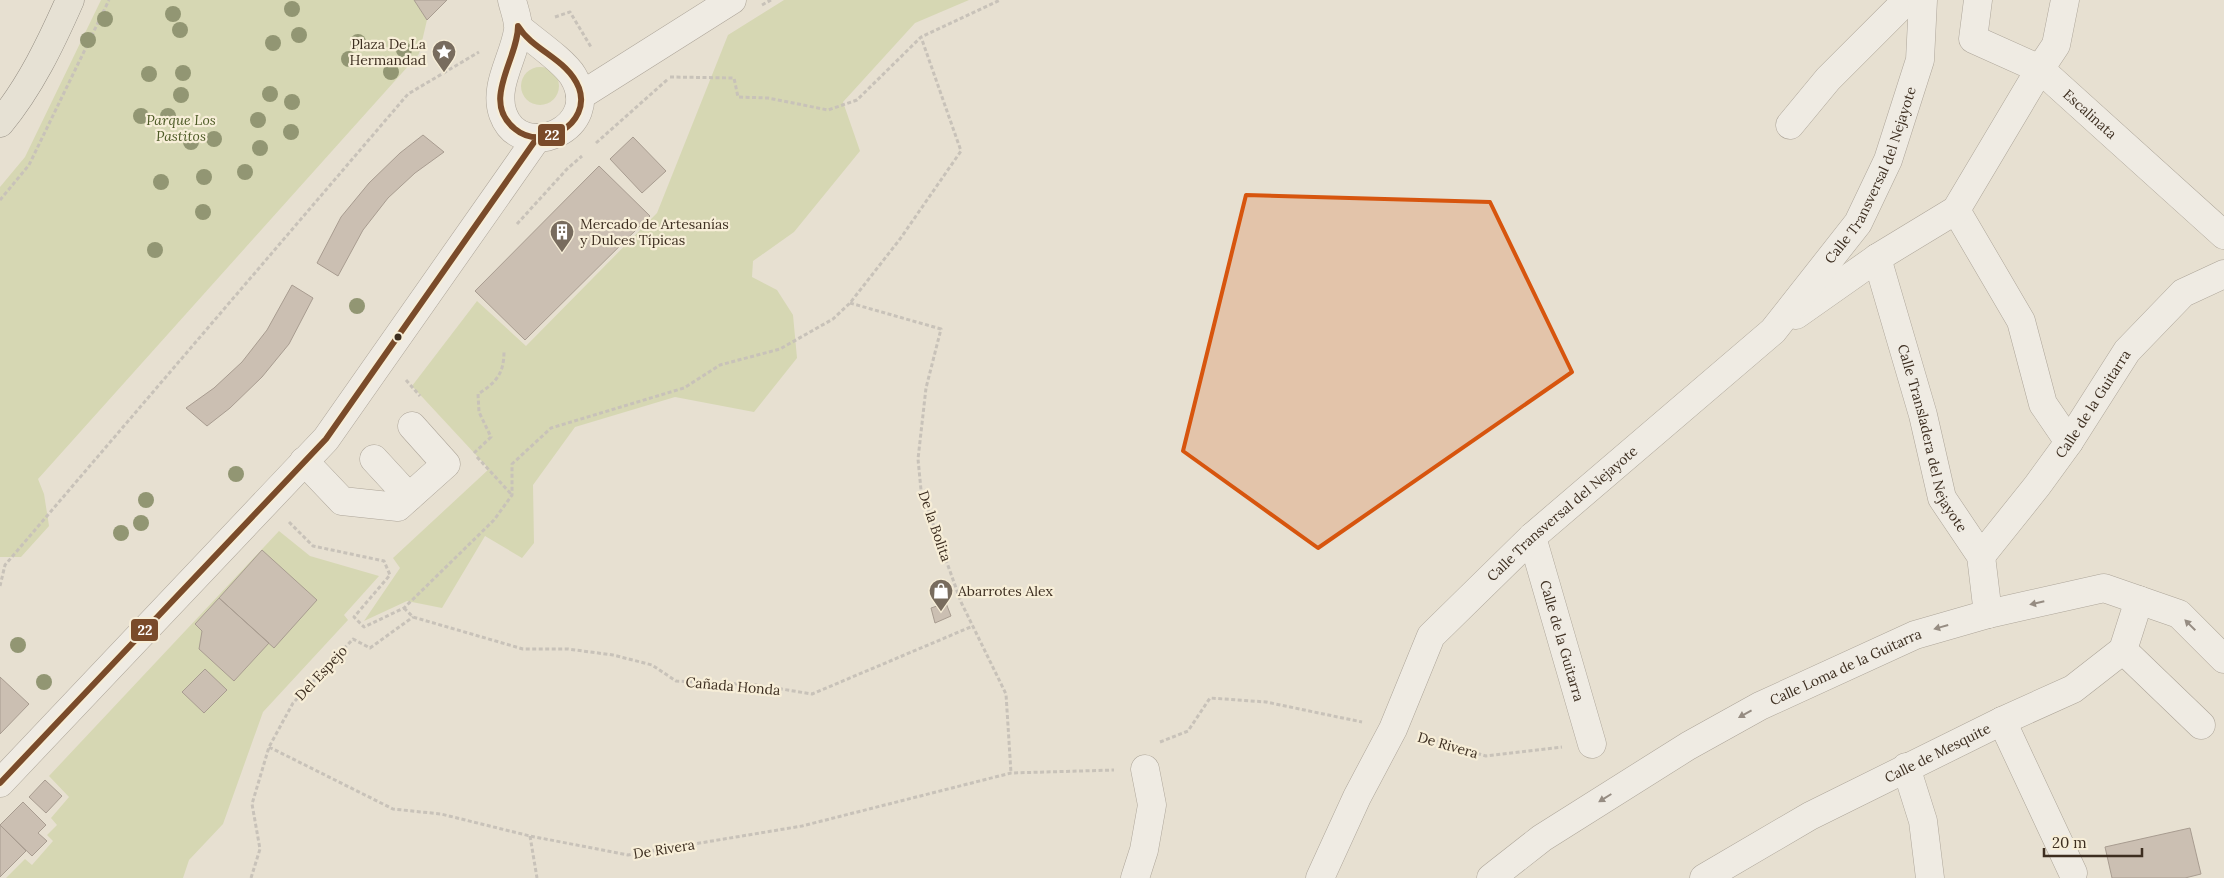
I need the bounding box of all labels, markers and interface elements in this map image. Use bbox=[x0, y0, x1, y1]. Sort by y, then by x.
place label: Plaza De La Hermandad bbox=[350, 35, 426, 69]
place icon: Plaza De La Hermandad bbox=[431, 39, 457, 73]
street label: Calle Transversal del Nejayote bbox=[1821, 84, 1920, 267]
street label: Escalinata bbox=[2059, 85, 2120, 143]
park label: Parque Los Pastitos bbox=[146, 111, 216, 145]
line badge: 22 bbox=[537, 123, 566, 147]
text: 22 bbox=[545, 126, 559, 144]
place label: Mercado de Artesanías y Dulces Típicas bbox=[580, 215, 729, 249]
building icon: Mercado de Artesanías y Dulces Típicas bbox=[549, 219, 575, 253]
unlabelled marker bbox=[393, 332, 403, 342]
street label: Calle Transladera del Nejayote bbox=[1894, 342, 1971, 536]
street label: Calle de la Guitarra bbox=[2051, 346, 2134, 462]
street label: Calle Transversal del Nejayote bbox=[1483, 442, 1641, 585]
street label: De la Bolita bbox=[914, 488, 956, 564]
shop icon: Abarrotes Alex bbox=[928, 578, 954, 612]
street label: Calle de la Guitarra bbox=[1536, 578, 1588, 703]
place label: Abarrotes Alex bbox=[957, 582, 1054, 600]
one-way arrow bbox=[2030, 599, 2045, 607]
line badge: 22 bbox=[130, 618, 159, 642]
one-way arrow bbox=[2184, 619, 2196, 631]
text: 22 bbox=[138, 621, 152, 639]
one-way arrow bbox=[1934, 624, 1949, 632]
street label: Calle Loma de la Guitarra bbox=[1767, 625, 1924, 709]
street label: Del Espejo bbox=[291, 642, 351, 704]
street label: Cañada Honda bbox=[685, 673, 781, 699]
one-way arrow bbox=[1738, 710, 1752, 719]
street label: Calle de Mesquite bbox=[1881, 719, 1994, 787]
street label: De Rivera bbox=[1416, 728, 1480, 762]
one-way arrow bbox=[1599, 793, 1612, 802]
scale bar bbox=[2044, 826, 2142, 858]
text: 20 m bbox=[2052, 833, 2087, 852]
street label: De Rivera bbox=[632, 835, 696, 863]

